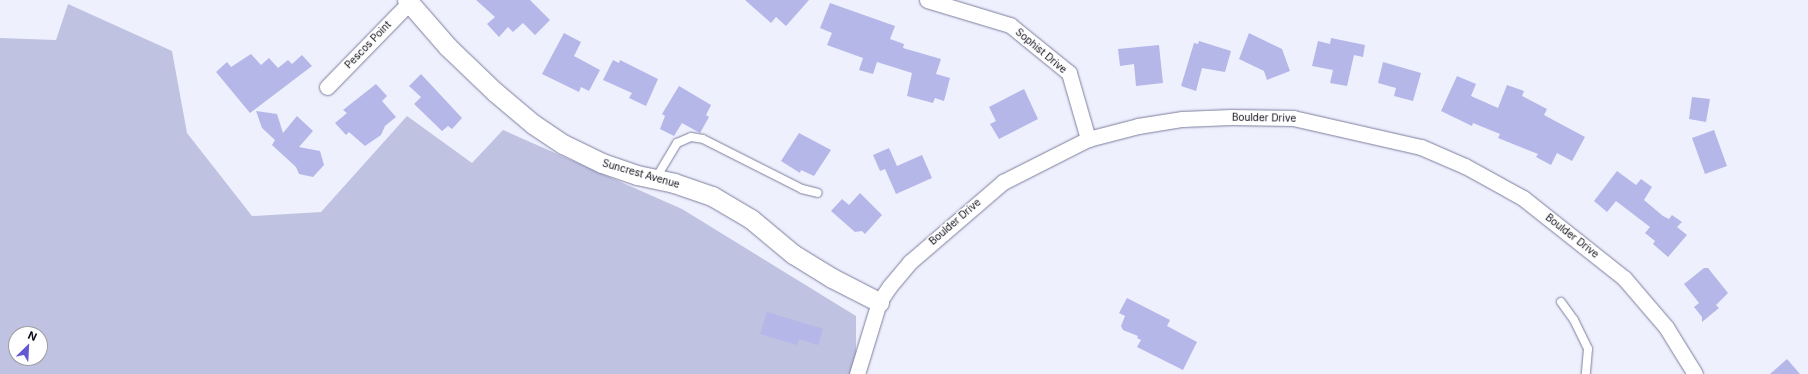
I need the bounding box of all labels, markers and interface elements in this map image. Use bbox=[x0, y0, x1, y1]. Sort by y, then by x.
street label: Pescos Point bbox=[342, 19, 394, 71]
street label: Sophist Drive bbox=[1013, 26, 1069, 76]
street label: Boulder Drive bbox=[1232, 111, 1296, 125]
street label: Suncrest Avenue bbox=[601, 157, 681, 191]
street label: Boulder Drive bbox=[927, 196, 983, 248]
street label: Boulder Drive bbox=[1543, 212, 1601, 260]
north arrow bbox=[8, 326, 48, 366]
text: N bbox=[26, 328, 39, 344]

